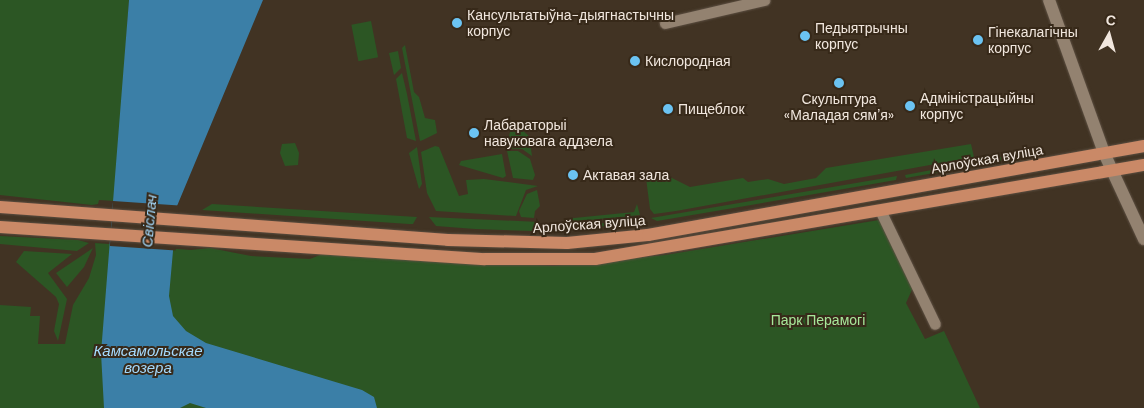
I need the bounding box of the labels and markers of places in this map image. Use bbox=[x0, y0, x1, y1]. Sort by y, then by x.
place label: Кансультатыўна-дыягнастычны корпус bbox=[467, 7, 674, 40]
marker: Кансультатыўна-дыягнастычны корпус bbox=[451, 17, 463, 29]
place label: Педыятрычны корпус bbox=[815, 20, 908, 52]
place label: Гінекалагічны корпус bbox=[988, 24, 1078, 56]
marker: Педыятрычны корпус bbox=[799, 30, 811, 42]
marker: Гінекалагічны корпус bbox=[972, 34, 984, 46]
place label: Кислородная bbox=[645, 53, 731, 69]
marker: Кислородная bbox=[629, 55, 641, 67]
marker: Скульптура «Маладая сямʼя» bbox=[833, 77, 845, 89]
place label: Адміністрацыйны корпус bbox=[920, 90, 1034, 122]
place label: Скульптура «Маладая сямʼя» bbox=[784, 91, 894, 124]
marker: Адміністрацыйны корпус bbox=[904, 100, 916, 112]
place label: Пищеблок bbox=[678, 101, 744, 117]
marker: Пищеблок bbox=[662, 103, 674, 115]
place label: Лабараторыі навуковага аддзела bbox=[484, 117, 613, 150]
marker: Лабараторыі навуковага аддзела bbox=[468, 127, 480, 139]
place label: Актавая зала bbox=[583, 167, 669, 183]
marker: Актавая зала bbox=[567, 169, 579, 181]

